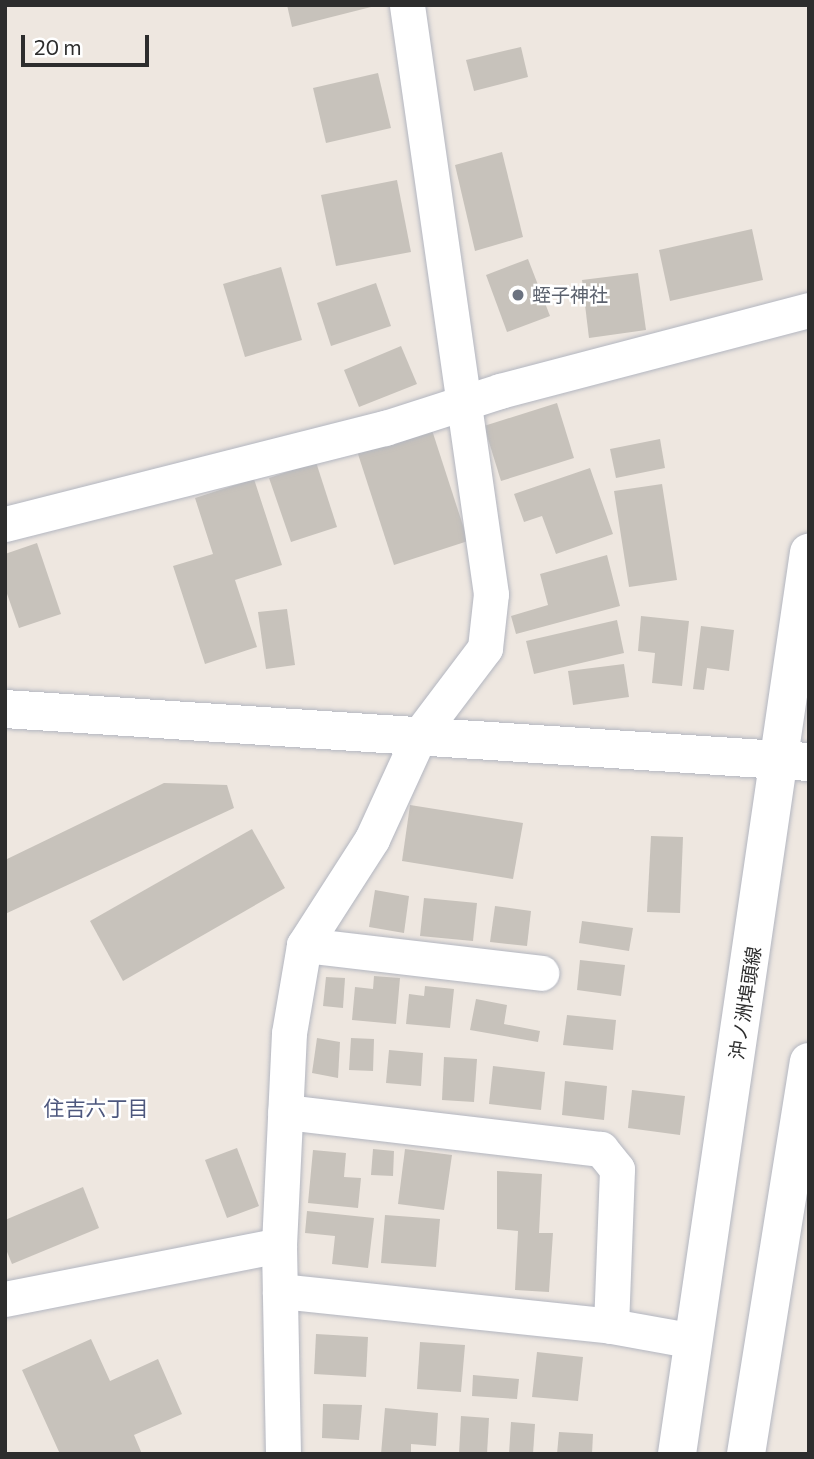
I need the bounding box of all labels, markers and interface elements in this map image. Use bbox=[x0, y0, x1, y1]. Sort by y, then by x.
scale bar bbox=[24, 21, 152, 65]
text: 20 m bbox=[34, 34, 82, 59]
place label: 蛭子神社 bbox=[532, 284, 608, 306]
marker: 蛭子神社 bbox=[510, 287, 526, 303]
street label: 沖ノ洲埠頭線 bbox=[725, 945, 765, 1061]
district label: 住吉六丁目 bbox=[44, 1095, 148, 1121]

